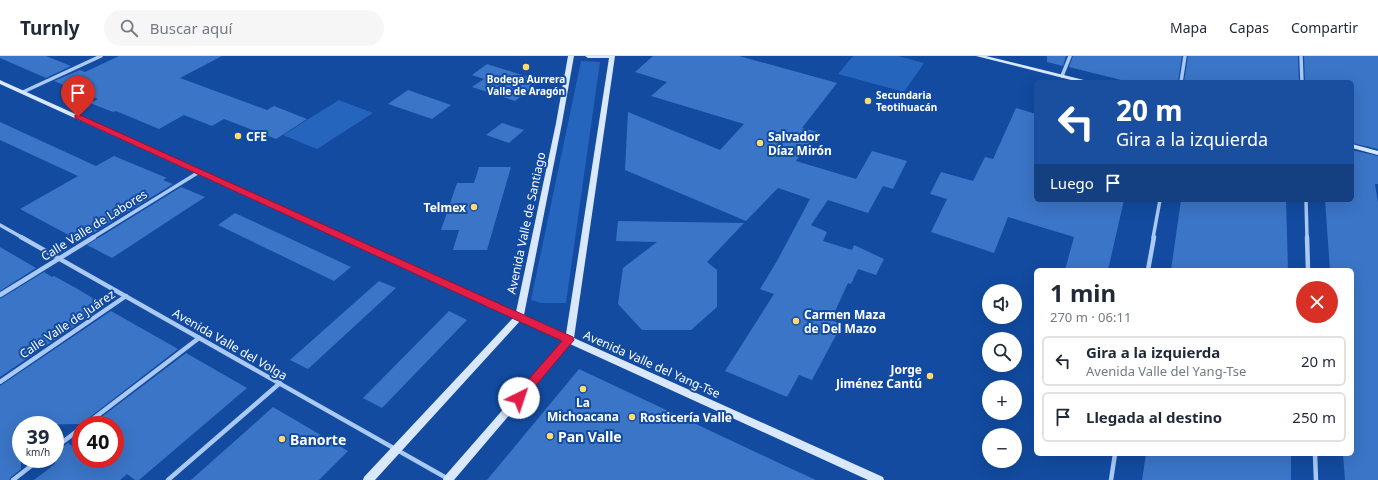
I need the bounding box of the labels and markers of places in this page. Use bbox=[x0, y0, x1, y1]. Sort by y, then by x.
marker: Bodega Aurrera Valle de Aragón bbox=[521, 62, 531, 72]
place label: Bodega Aurrera Valle de Aragón bbox=[487, 72, 565, 98]
pin bbox=[61, 76, 95, 117]
place label: Secundaria Teotihuacán bbox=[876, 88, 937, 114]
marker: Secundaria Teotihuacán bbox=[863, 96, 873, 106]
place label: CFE bbox=[246, 128, 267, 145]
place label: Salvador Díaz Mirón bbox=[768, 128, 832, 159]
marker: CFE bbox=[233, 131, 243, 141]
marker: Salvador Díaz Mirón bbox=[755, 138, 765, 148]
place label: Telmex bbox=[424, 199, 466, 216]
marker: Telmex bbox=[469, 202, 479, 212]
place label: Carmen Maza de Del Mazo bbox=[804, 306, 886, 337]
marker: Carmen Maza de Del Mazo bbox=[791, 316, 801, 326]
place label: Jorge Jiménez Cantú bbox=[835, 361, 922, 392]
marker: Jorge Jiménez Cantú bbox=[925, 371, 935, 381]
marker: La Michoacana bbox=[578, 384, 588, 394]
place label: La Michoacana bbox=[547, 394, 619, 425]
place label: Rosticería Valle bbox=[640, 409, 732, 426]
marker: Rosticería Valle bbox=[627, 412, 637, 422]
place label: Pan Valle bbox=[558, 427, 622, 446]
place label: Banorte bbox=[290, 430, 346, 449]
marker: Pan Valle bbox=[545, 431, 555, 441]
marker: Banorte bbox=[277, 434, 287, 444]

